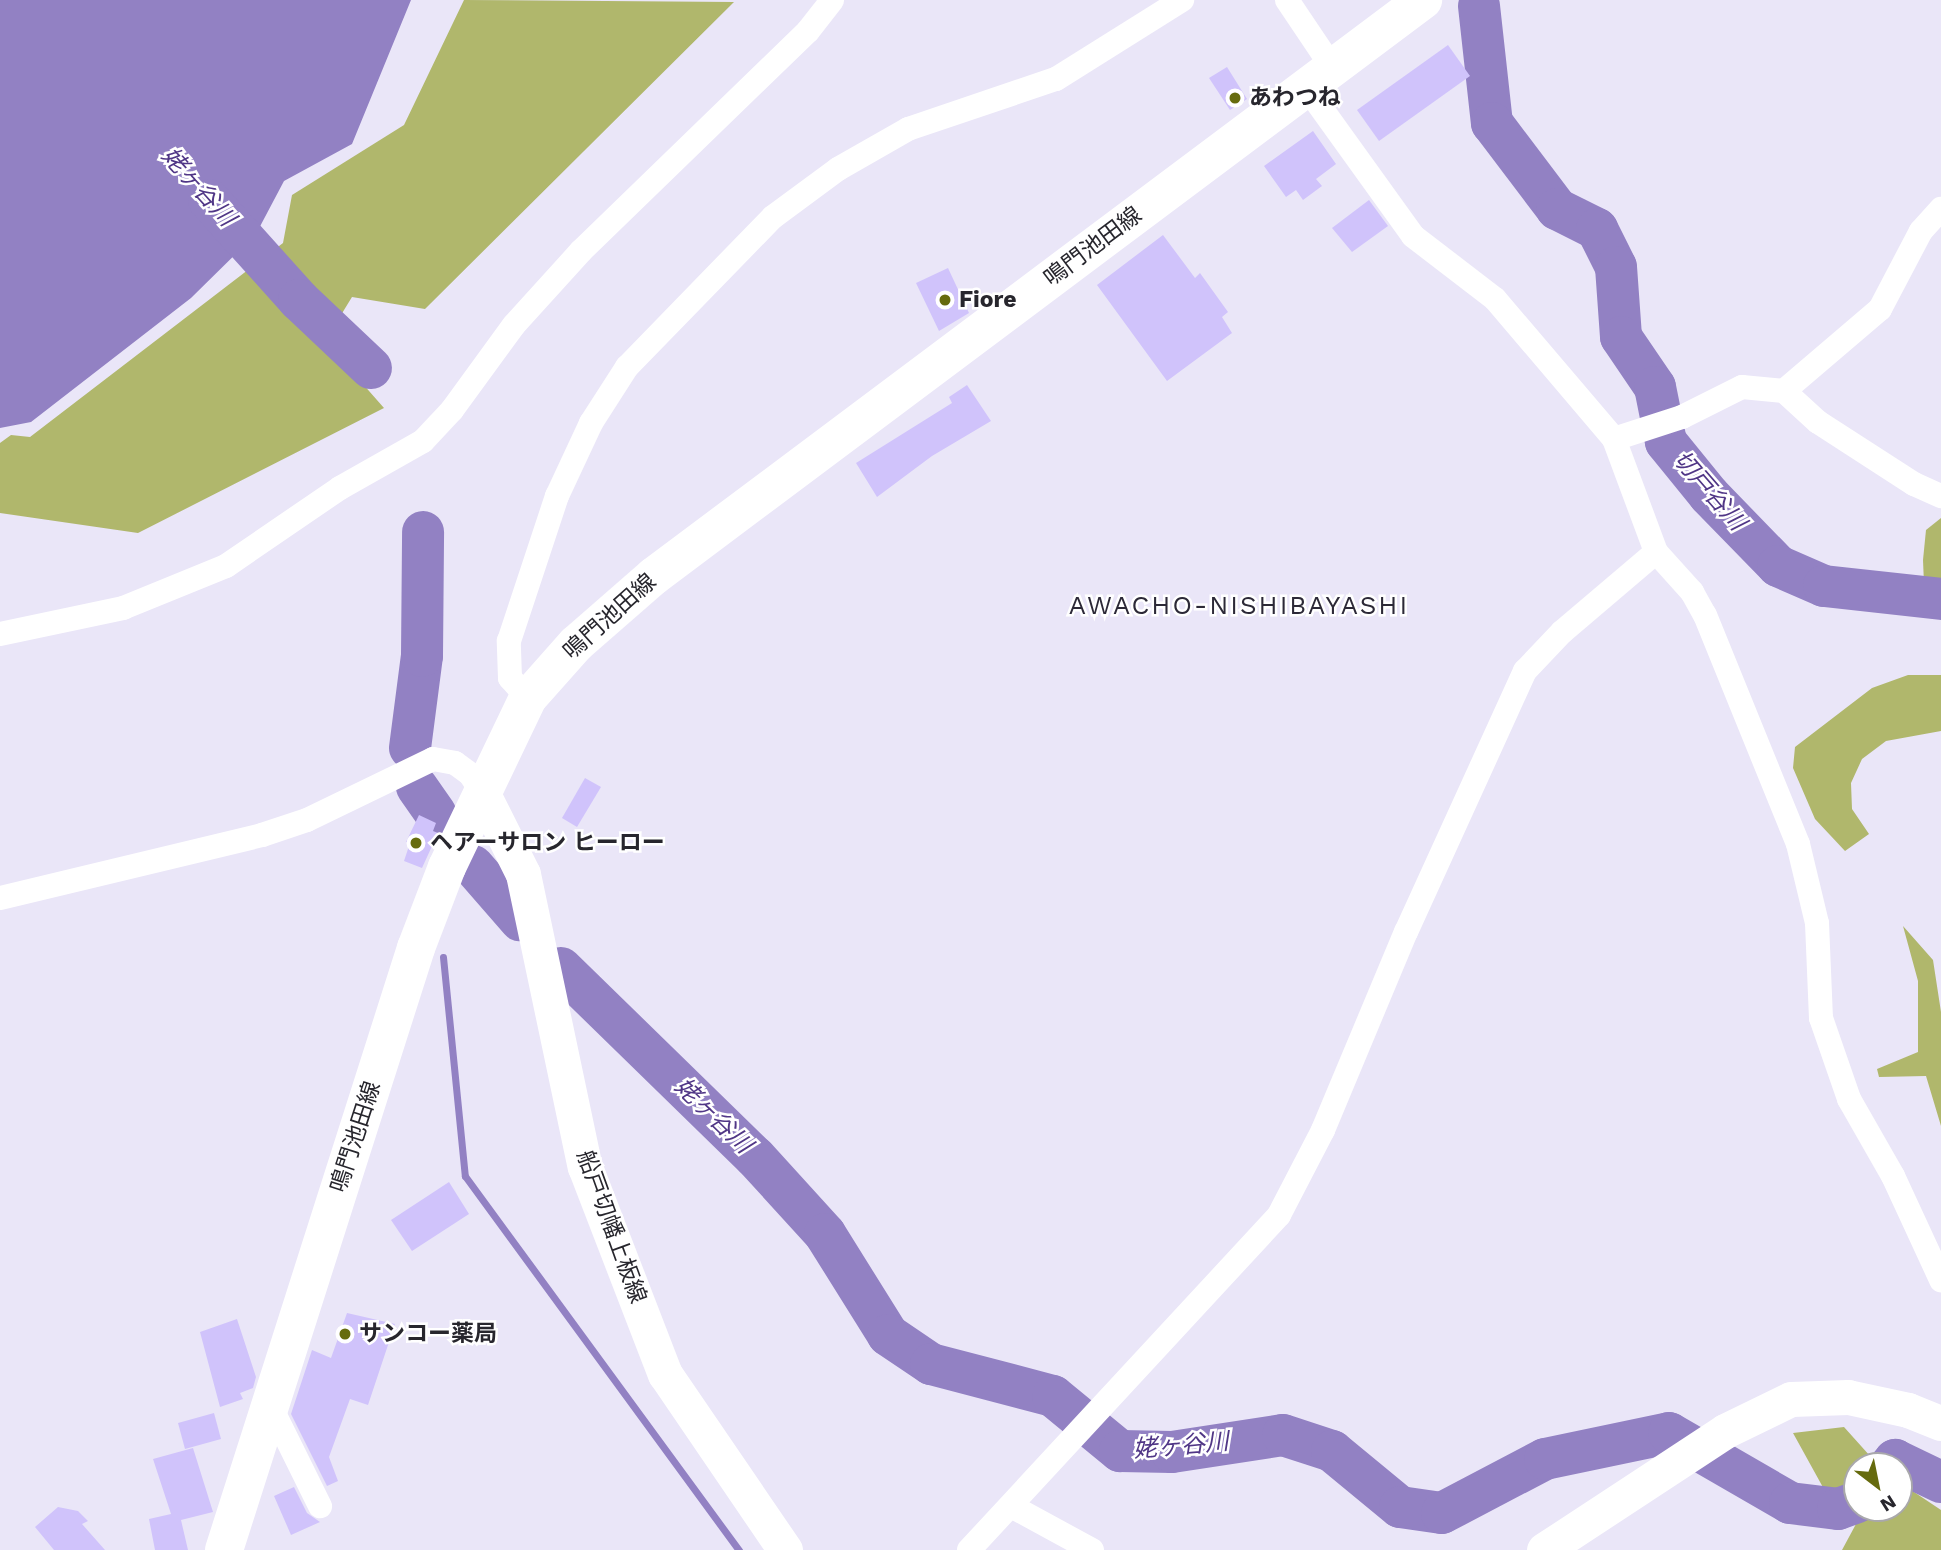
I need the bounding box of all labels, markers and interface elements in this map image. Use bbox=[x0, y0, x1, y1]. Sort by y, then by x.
place label: あわつね bbox=[1249, 84, 1341, 112]
marker: あわつね bbox=[1227, 90, 1243, 106]
water label: 姥ヶ谷川 bbox=[155, 142, 241, 232]
street label: 鳴門池田線 bbox=[1039, 201, 1147, 293]
place label: Fiore bbox=[959, 286, 1017, 314]
marker: Fiore bbox=[937, 292, 953, 308]
water label: 切戸谷川 bbox=[1667, 445, 1751, 537]
street label: 鳴門池田線 bbox=[558, 568, 662, 666]
district label: AWACHO-NISHIBAYASHI bbox=[1071, 590, 1407, 622]
place label: ヘアーサロン ヒーロー bbox=[430, 829, 665, 857]
marker: ヘアーサロン ヒーロー bbox=[408, 835, 424, 851]
water label: 姥ヶ谷川 bbox=[668, 1072, 758, 1160]
street label: 鳴門池田線 bbox=[325, 1078, 387, 1196]
street label: 船戸切幡上板線 bbox=[570, 1147, 652, 1307]
place label: サンコー薬局 bbox=[359, 1320, 497, 1348]
marker: サンコー薬局 bbox=[337, 1326, 353, 1342]
water label: 姥ヶ谷川 bbox=[1132, 1427, 1230, 1465]
north arrow bbox=[1843, 1452, 1913, 1522]
text: N bbox=[1876, 1490, 1900, 1517]

